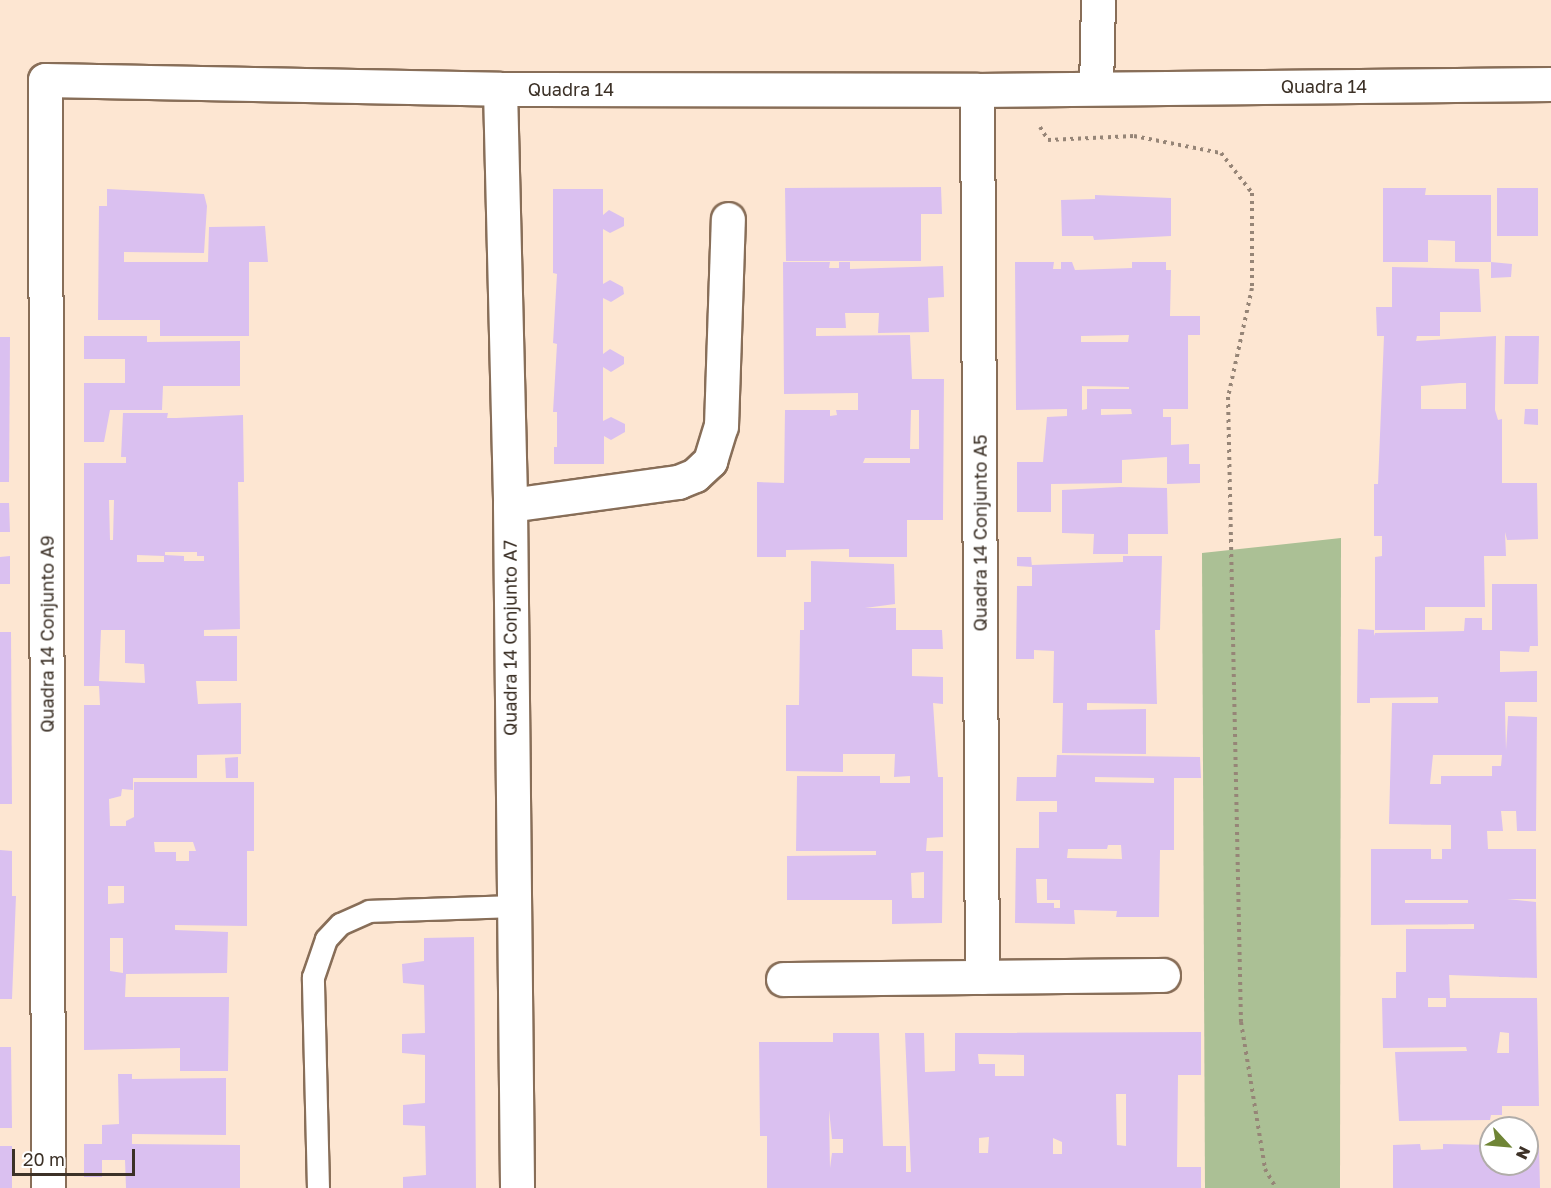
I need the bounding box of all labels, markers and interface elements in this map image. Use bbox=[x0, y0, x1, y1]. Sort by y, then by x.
street label: Quadra 14 bbox=[1281, 75, 1367, 97]
street label: Quadra 14 bbox=[528, 78, 614, 100]
street label: Quadra 14 Conjunto A5 bbox=[969, 435, 991, 631]
street label: Quadra 14 Conjunto A9 bbox=[36, 535, 58, 733]
street label: Quadra 14 Conjunto A7 bbox=[499, 540, 521, 736]
north arrow bbox=[1479, 1116, 1539, 1176]
scale bar bbox=[15, 1137, 138, 1175]
text: N bbox=[1512, 1143, 1535, 1163]
text: 20 m bbox=[23, 1148, 65, 1170]

